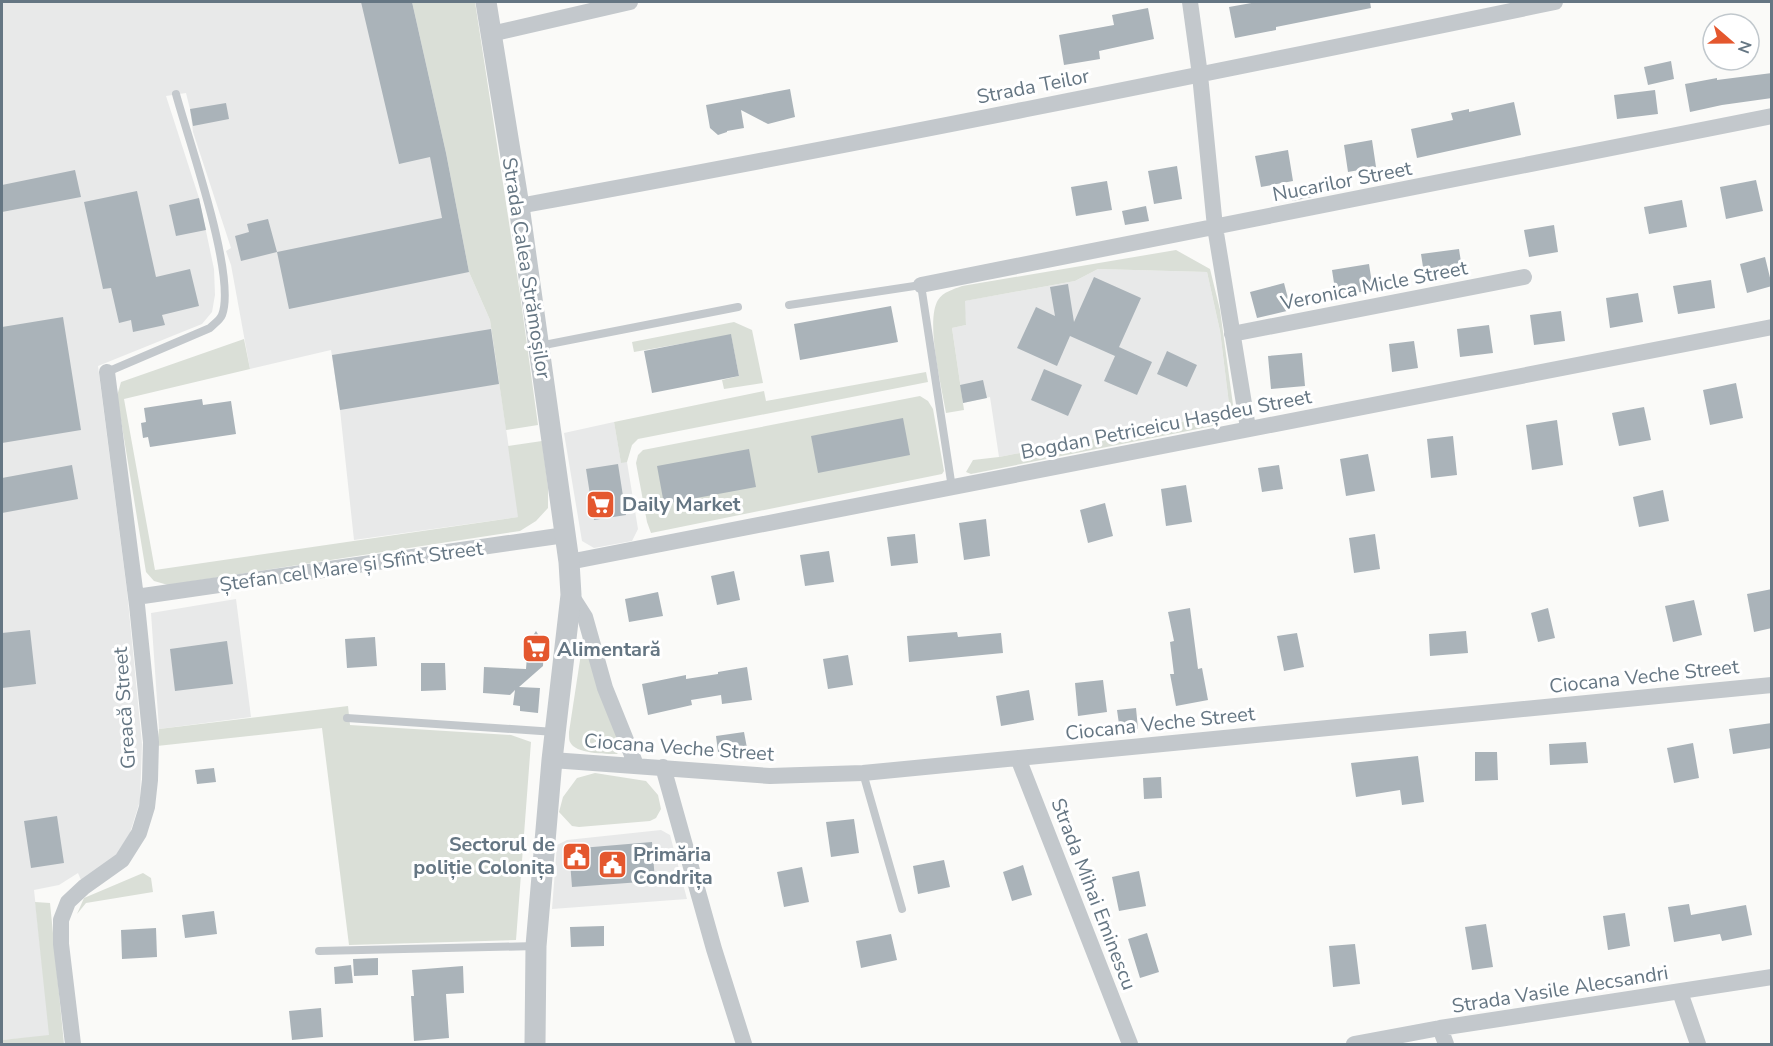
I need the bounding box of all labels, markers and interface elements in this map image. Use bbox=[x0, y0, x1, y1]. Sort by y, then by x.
north arrow bbox=[1701, 12, 1761, 72]
text: N bbox=[1732, 37, 1757, 56]
street label: Strada Teilor bbox=[974, 62, 1092, 111]
street label: Strada Calea Strămoșilor bbox=[496, 155, 557, 381]
street label: Nucarilor Street bbox=[1270, 155, 1415, 208]
street label: Veronica Micle Street bbox=[1278, 254, 1471, 317]
street label: Bogdan Petriceicu Hașdeu Street bbox=[1019, 383, 1315, 466]
supermarket icon: Daily Market bbox=[585, 488, 617, 520]
place label: Daily Market bbox=[622, 491, 741, 518]
street label: Ștefan cel Mare și Sfînt Street bbox=[218, 534, 486, 598]
supermarket icon: Alimentară bbox=[520, 633, 552, 665]
place label: Alimentară bbox=[557, 636, 661, 663]
street label: Greacă Street bbox=[107, 645, 142, 770]
street label: Ciocana Veche Street bbox=[1548, 653, 1741, 700]
street label: Ciocana Veche Street bbox=[1064, 700, 1257, 747]
street label: Ciocana Veche Street bbox=[583, 727, 776, 768]
street label: Strada Mihai Eminescu bbox=[1044, 794, 1143, 994]
place label: Sectorul de poliție Colonița bbox=[413, 831, 555, 881]
public building icon: Sectorul de poliție Colonița bbox=[560, 840, 592, 872]
place label: Primăria Condrița bbox=[633, 841, 713, 891]
public building icon: Primăria Condrița bbox=[596, 849, 628, 881]
street label: Strada Vasile Alecsandri bbox=[1450, 959, 1670, 1020]

